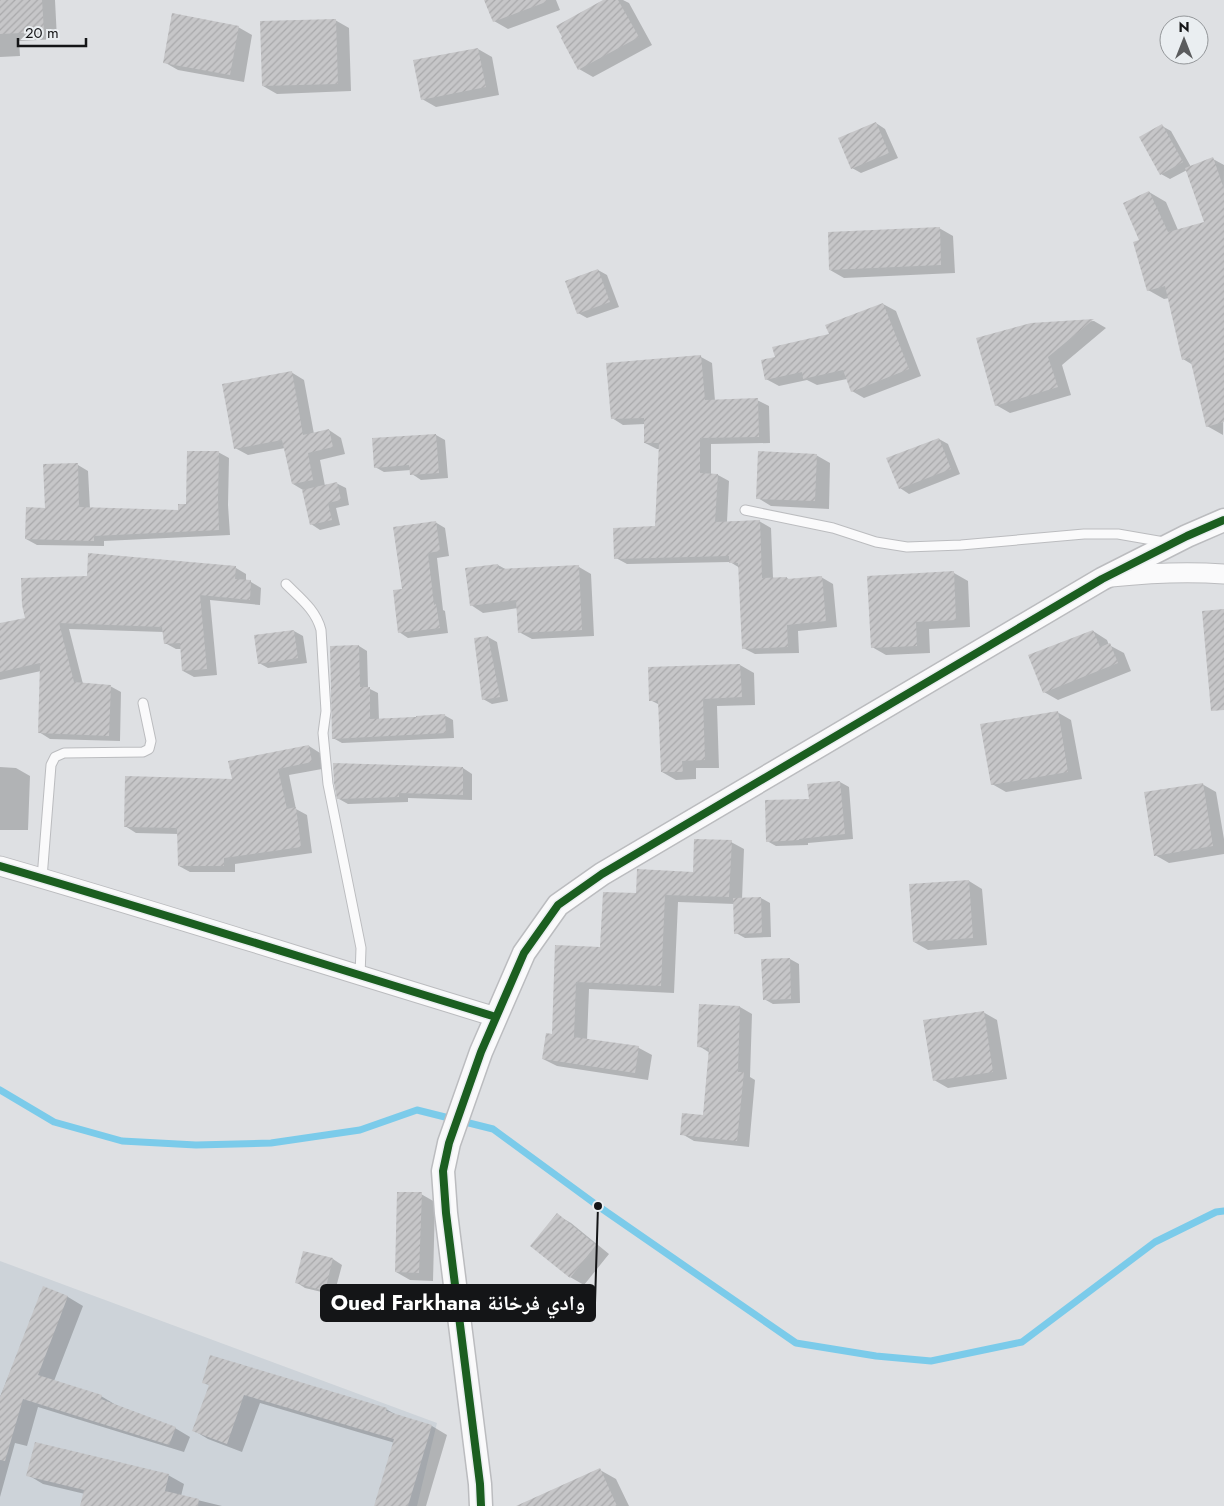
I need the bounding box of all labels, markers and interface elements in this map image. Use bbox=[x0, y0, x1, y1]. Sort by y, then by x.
scale bar bbox=[18, 15, 85, 47]
north arrow bbox=[1159, 15, 1209, 65]
text: N bbox=[1178, 17, 1190, 37]
text: 20 m bbox=[25, 22, 59, 44]
callout: Oued Farkhana وادي فرخانة bbox=[321, 1285, 595, 1321]
text: Oued Farkhana وادي فرخانة bbox=[331, 1288, 585, 1319]

